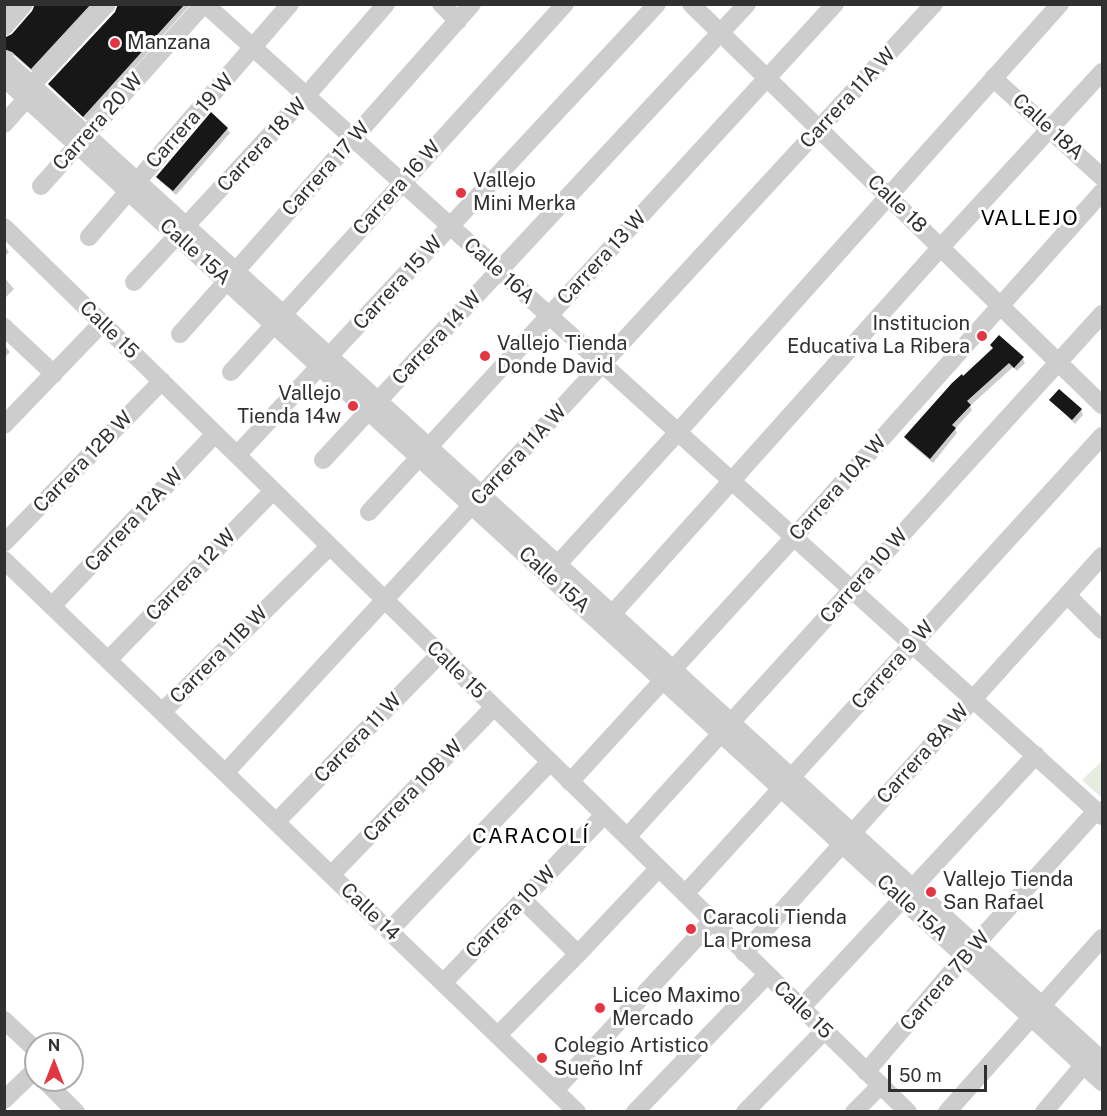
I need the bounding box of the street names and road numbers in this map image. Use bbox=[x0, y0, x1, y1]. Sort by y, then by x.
street label: Carrera 11A W bbox=[795, 43, 901, 153]
street label: Carrera 20 W bbox=[48, 68, 148, 176]
street label: Carrera 19 W bbox=[141, 69, 239, 173]
street label: Calle 18A bbox=[1007, 89, 1089, 165]
street label: Carrera 18 W bbox=[212, 93, 312, 197]
street label: Carrera 17 W bbox=[277, 117, 375, 221]
street label: Carrera 16 W bbox=[348, 136, 446, 240]
street label: Calle 18 bbox=[862, 170, 932, 238]
street label: Carrera 13 W bbox=[552, 206, 652, 310]
street label: Calle 15A bbox=[155, 214, 235, 290]
street label: Carrera 15 W bbox=[348, 231, 448, 335]
street label: Calle 16A bbox=[459, 233, 539, 309]
street label: Carrera 14 W bbox=[387, 286, 487, 390]
street label: Calle 15 bbox=[74, 296, 144, 364]
street label: Carrera 11A W bbox=[466, 400, 572, 510]
street label: Carrera 12B W bbox=[28, 406, 138, 518]
street label: Carrera 10A W bbox=[784, 430, 892, 546]
street label: Carrera 12A W bbox=[80, 463, 188, 577]
street label: Carrera 12 W bbox=[141, 524, 241, 626]
street label: Carrera 10 W bbox=[815, 524, 913, 628]
street label: Calle 15A bbox=[514, 542, 594, 618]
street label: Carrera 11B W bbox=[165, 601, 273, 709]
street label: Carrera 9 W bbox=[847, 616, 939, 714]
street label: Calle 15 bbox=[421, 636, 491, 704]
street label: Carrera 11 W bbox=[309, 688, 407, 788]
street label: Carrera 8A W bbox=[872, 699, 974, 809]
street label: Carrera 10B W bbox=[358, 735, 468, 847]
street label: Carrera 10 W bbox=[461, 861, 561, 963]
street label: Calle 15A bbox=[872, 870, 952, 946]
street label: Calle 14 bbox=[335, 878, 405, 946]
street label: Carrera 7B W bbox=[895, 926, 995, 1036]
street label: Calle 15 bbox=[768, 976, 838, 1044]

